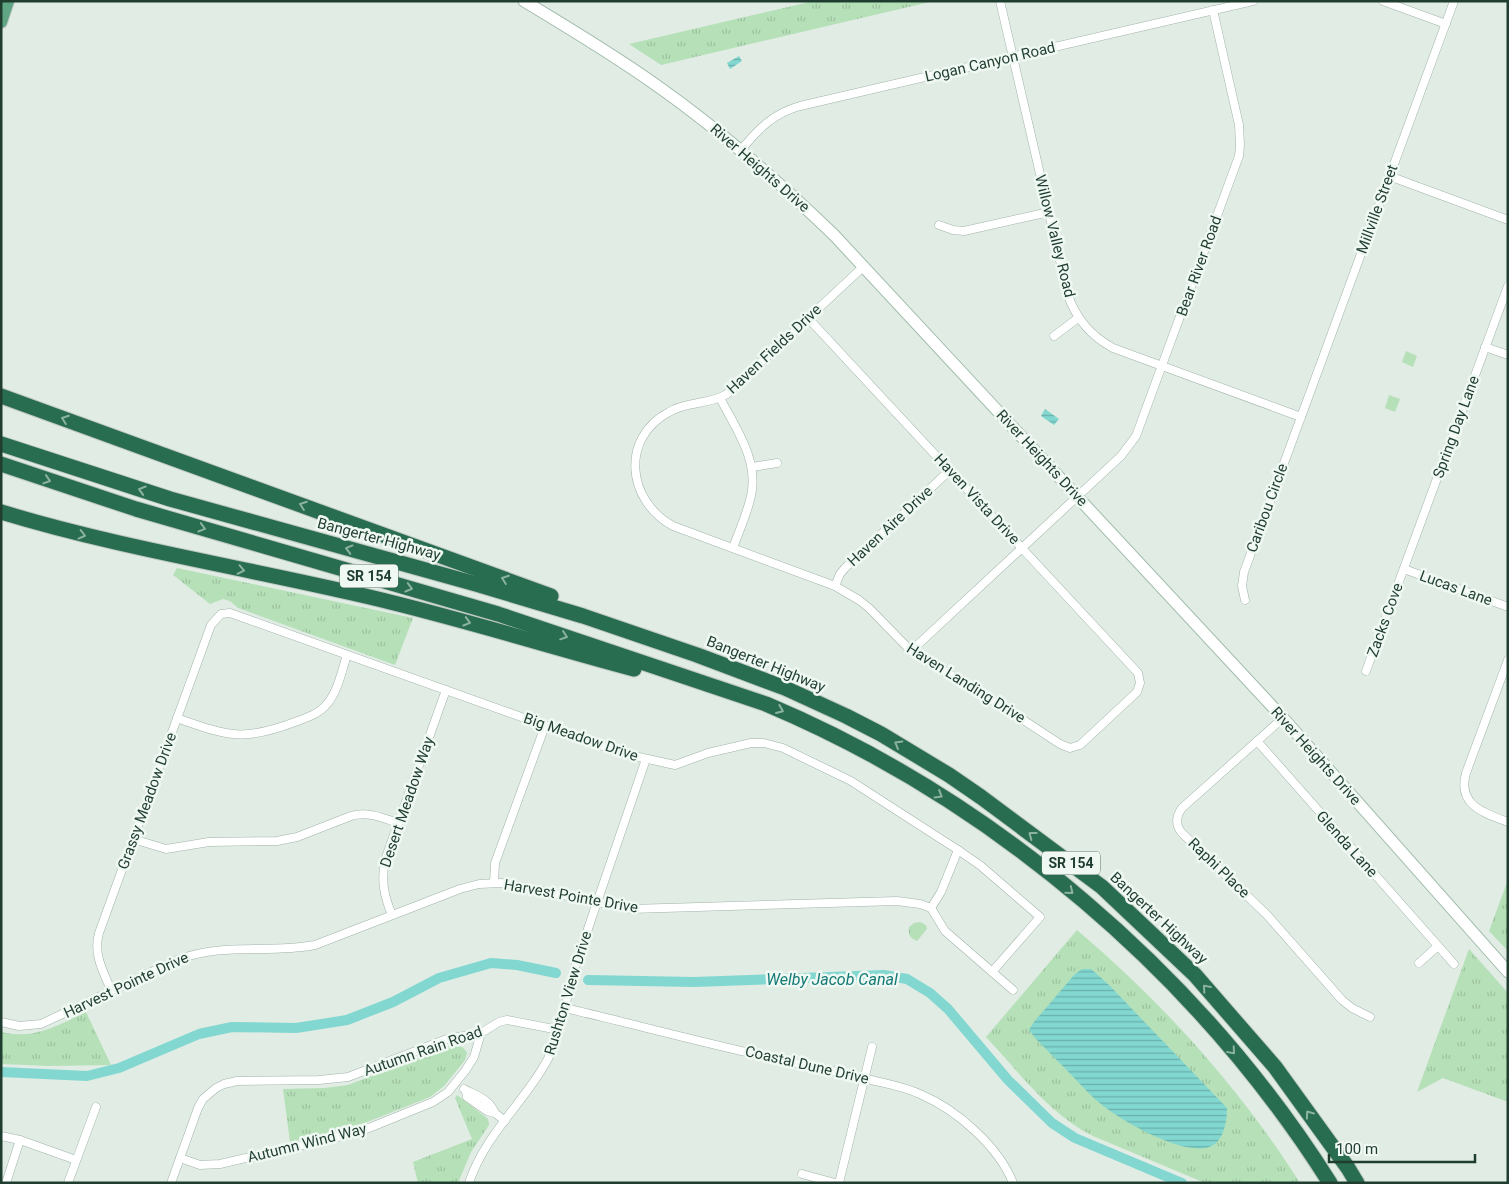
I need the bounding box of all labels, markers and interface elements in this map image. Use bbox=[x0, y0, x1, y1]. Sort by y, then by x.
street label: Logan Canyon Road bbox=[923, 38, 1057, 86]
street label: River Heights Drive bbox=[707, 120, 813, 216]
street label: Millville Street bbox=[1353, 162, 1401, 256]
street label: Willow Valley Road bbox=[1031, 173, 1079, 299]
street label: Bear River Road bbox=[1173, 213, 1225, 319]
street label: Haven Fields Drive bbox=[723, 300, 825, 398]
street label: Spring Day Lane bbox=[1429, 373, 1483, 481]
street label: River Heights Drive bbox=[992, 406, 1092, 510]
one-way arrow bbox=[62, 415, 70, 425]
street label: Haven Vista Drive bbox=[930, 450, 1024, 548]
street label: Caribou Circle bbox=[1243, 461, 1291, 555]
one-way arrow bbox=[43, 474, 51, 484]
street label: Haven Aire Drive bbox=[844, 482, 936, 570]
one-way arrow bbox=[138, 486, 147, 496]
one-way arrow bbox=[299, 501, 308, 511]
street label: Bangerter Highway bbox=[315, 514, 443, 564]
one-way arrow bbox=[198, 523, 206, 533]
one-way arrow bbox=[77, 529, 86, 540]
one-way arrow bbox=[345, 544, 353, 554]
one-way arrow bbox=[236, 564, 245, 575]
road number: SR 154 bbox=[340, 564, 398, 588]
street label: Lucas Lane bbox=[1417, 567, 1495, 609]
one-way arrow bbox=[501, 575, 510, 585]
street label: Zacks Cove bbox=[1363, 581, 1407, 659]
one-way arrow bbox=[404, 582, 413, 592]
one-way arrow bbox=[463, 616, 472, 627]
one-way arrow bbox=[559, 630, 568, 640]
street label: Bangerter Highway bbox=[704, 632, 828, 696]
street label: Haven Landing Drive bbox=[903, 639, 1029, 727]
street label: River Heights Drive bbox=[1267, 703, 1365, 809]
one-way arrow bbox=[776, 705, 784, 715]
street label: Big Meadow Drive bbox=[521, 709, 641, 765]
street label: Grassy Meadow Drive bbox=[114, 730, 180, 872]
street label: Desert Meadow Way bbox=[376, 734, 438, 870]
one-way arrow bbox=[894, 740, 903, 750]
one-way arrow bbox=[934, 788, 943, 798]
street label: Glenda Lane bbox=[1313, 807, 1381, 881]
one-way arrow bbox=[1028, 832, 1038, 841]
street label: Raphi Place bbox=[1185, 834, 1254, 902]
road number: SR 154 bbox=[1042, 851, 1100, 874]
street label: Bangerter Highway bbox=[1107, 868, 1211, 968]
street label: Harvest Pointe Drive bbox=[503, 875, 639, 917]
one-way arrow bbox=[1065, 885, 1074, 894]
street label: Rushton View Drive bbox=[541, 929, 595, 1057]
street label: Harvest Pointe Drive bbox=[61, 948, 191, 1022]
water label: Welby Jacob Canal bbox=[766, 970, 898, 989]
one-way arrow bbox=[1204, 985, 1212, 994]
street label: Autumn Rain Road bbox=[362, 1022, 484, 1080]
street label: Coastal Dune Drive bbox=[743, 1042, 871, 1088]
one-way arrow bbox=[1226, 1046, 1235, 1055]
one-way arrow bbox=[1306, 1110, 1315, 1120]
street label: Autumn Wind Way bbox=[246, 1120, 368, 1166]
scale bar bbox=[1329, 1132, 1475, 1164]
text: 100 m bbox=[1336, 1140, 1378, 1158]

